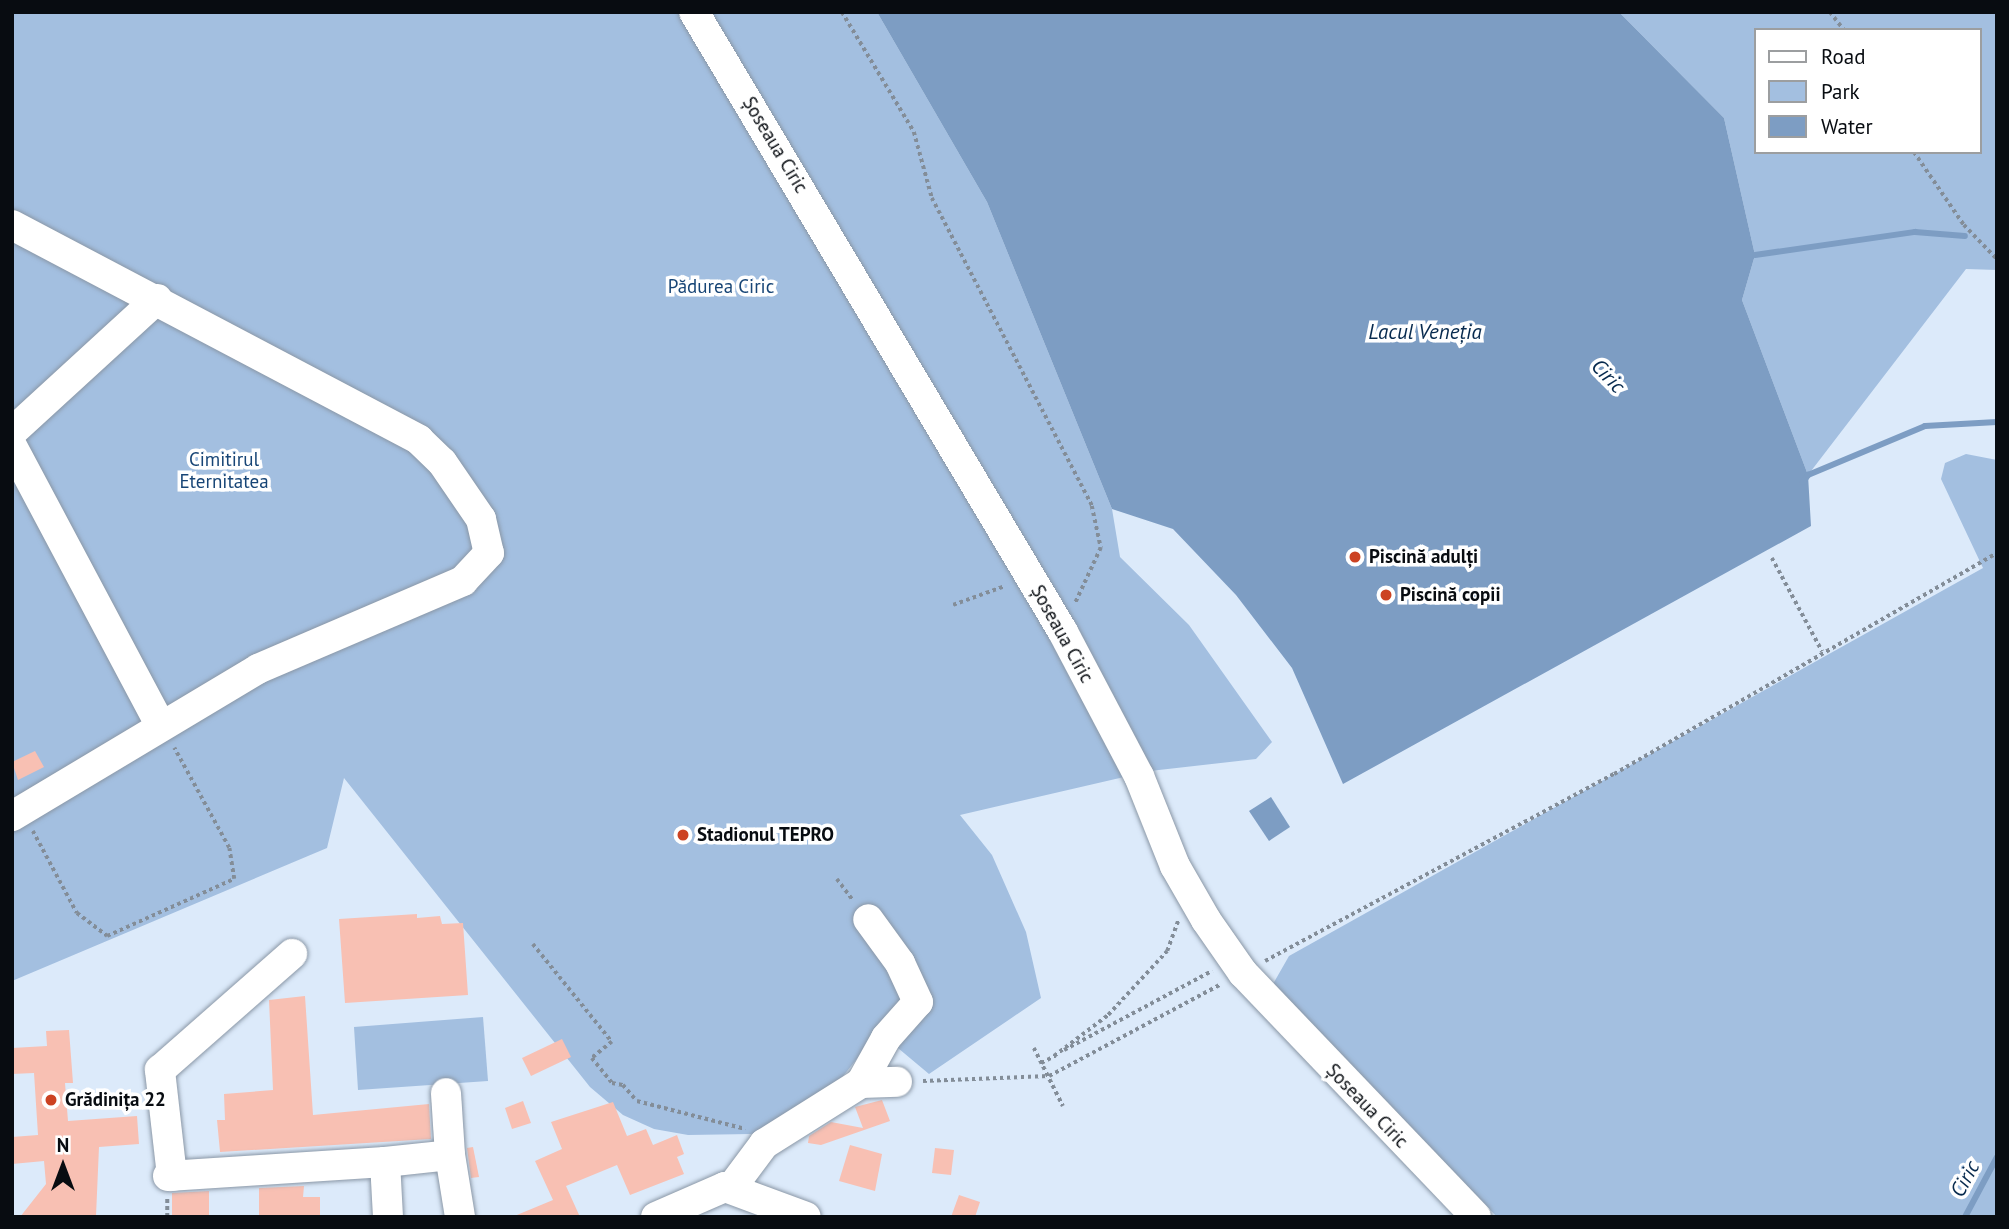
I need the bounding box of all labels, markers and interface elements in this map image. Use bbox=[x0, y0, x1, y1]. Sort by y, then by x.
legend bbox=[1754, 28, 1981, 154]
text: Road bbox=[1821, 43, 1865, 70]
text: Park bbox=[1821, 78, 1860, 105]
street label: Șoseaua Ciric bbox=[737, 93, 813, 197]
text: Water bbox=[1821, 113, 1873, 140]
park label: Pădurea Ciric bbox=[668, 276, 774, 298]
water label: Lacul Veneția bbox=[1368, 319, 1482, 345]
water label: Ciric bbox=[1586, 354, 1630, 398]
park label: Cimitirul Eternitatea bbox=[179, 449, 269, 493]
place label: Piscină adulți bbox=[1369, 546, 1478, 568]
marker: Piscină adulți bbox=[1347, 549, 1363, 565]
street label: Șoseaua Ciric bbox=[1026, 581, 1098, 687]
place label: Piscină copii bbox=[1400, 584, 1501, 606]
marker: Piscină copii bbox=[1378, 587, 1394, 603]
place label: Stadionul TEPRO bbox=[697, 824, 835, 846]
marker: Stadionul TEPRO bbox=[675, 827, 691, 843]
street label: Șoseaua Ciric bbox=[1321, 1059, 1413, 1153]
place label: Grădinița 22 bbox=[65, 1089, 166, 1111]
marker: Grădinița 22 bbox=[43, 1092, 59, 1108]
north arrow bbox=[28, 1131, 98, 1201]
text: N bbox=[57, 1133, 69, 1157]
water label: Ciric bbox=[1945, 1157, 1985, 1201]

